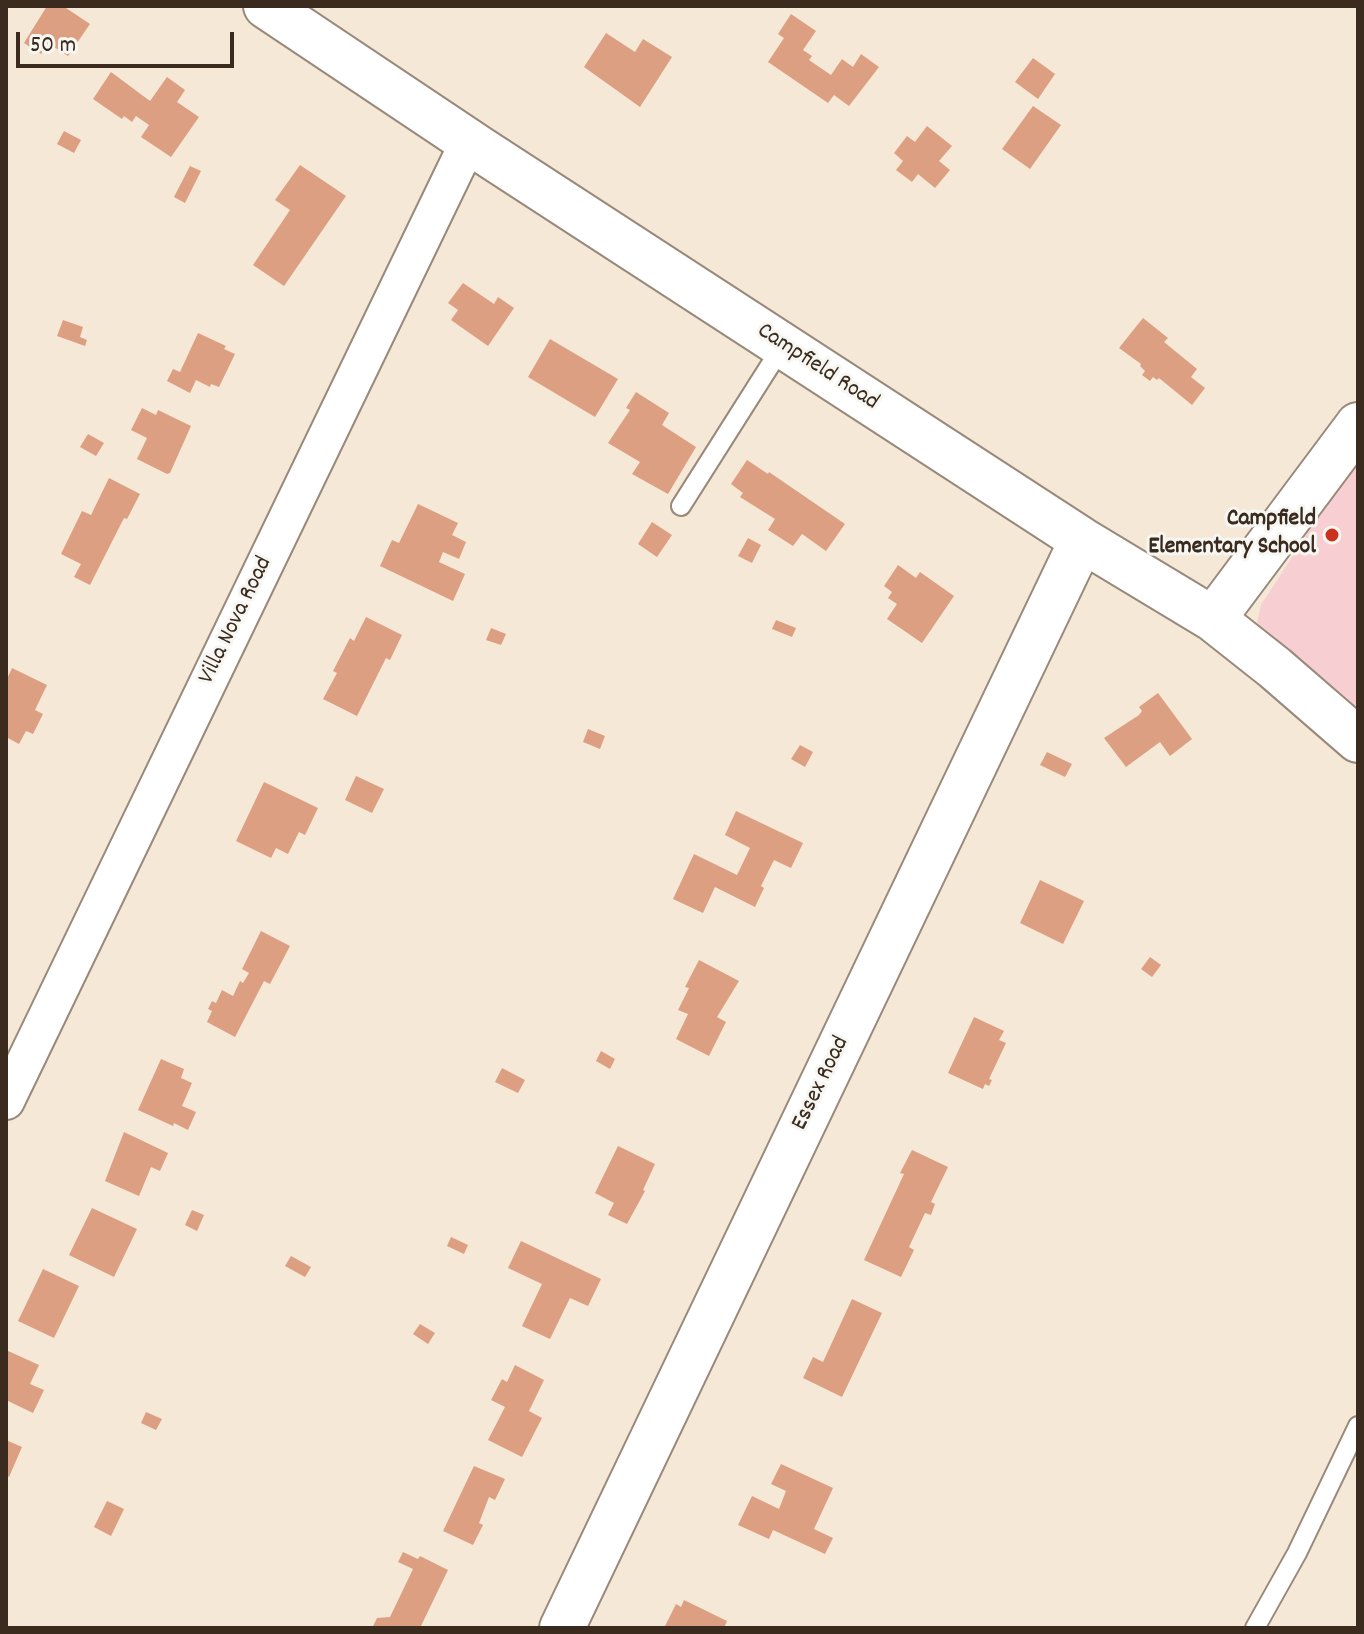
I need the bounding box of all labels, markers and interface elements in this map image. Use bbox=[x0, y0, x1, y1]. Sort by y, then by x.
scale bar bbox=[20, 16, 238, 66]
text: 50 m bbox=[30, 29, 76, 63]
street label: Campfield Road bbox=[751, 318, 883, 418]
place label: Campfield Elementary School bbox=[1148, 507, 1316, 563]
marker: Campfield Elementary School bbox=[1323, 526, 1341, 544]
street label: Villa Nova Road bbox=[194, 553, 280, 689]
street label: Essex Road bbox=[787, 1032, 857, 1136]

